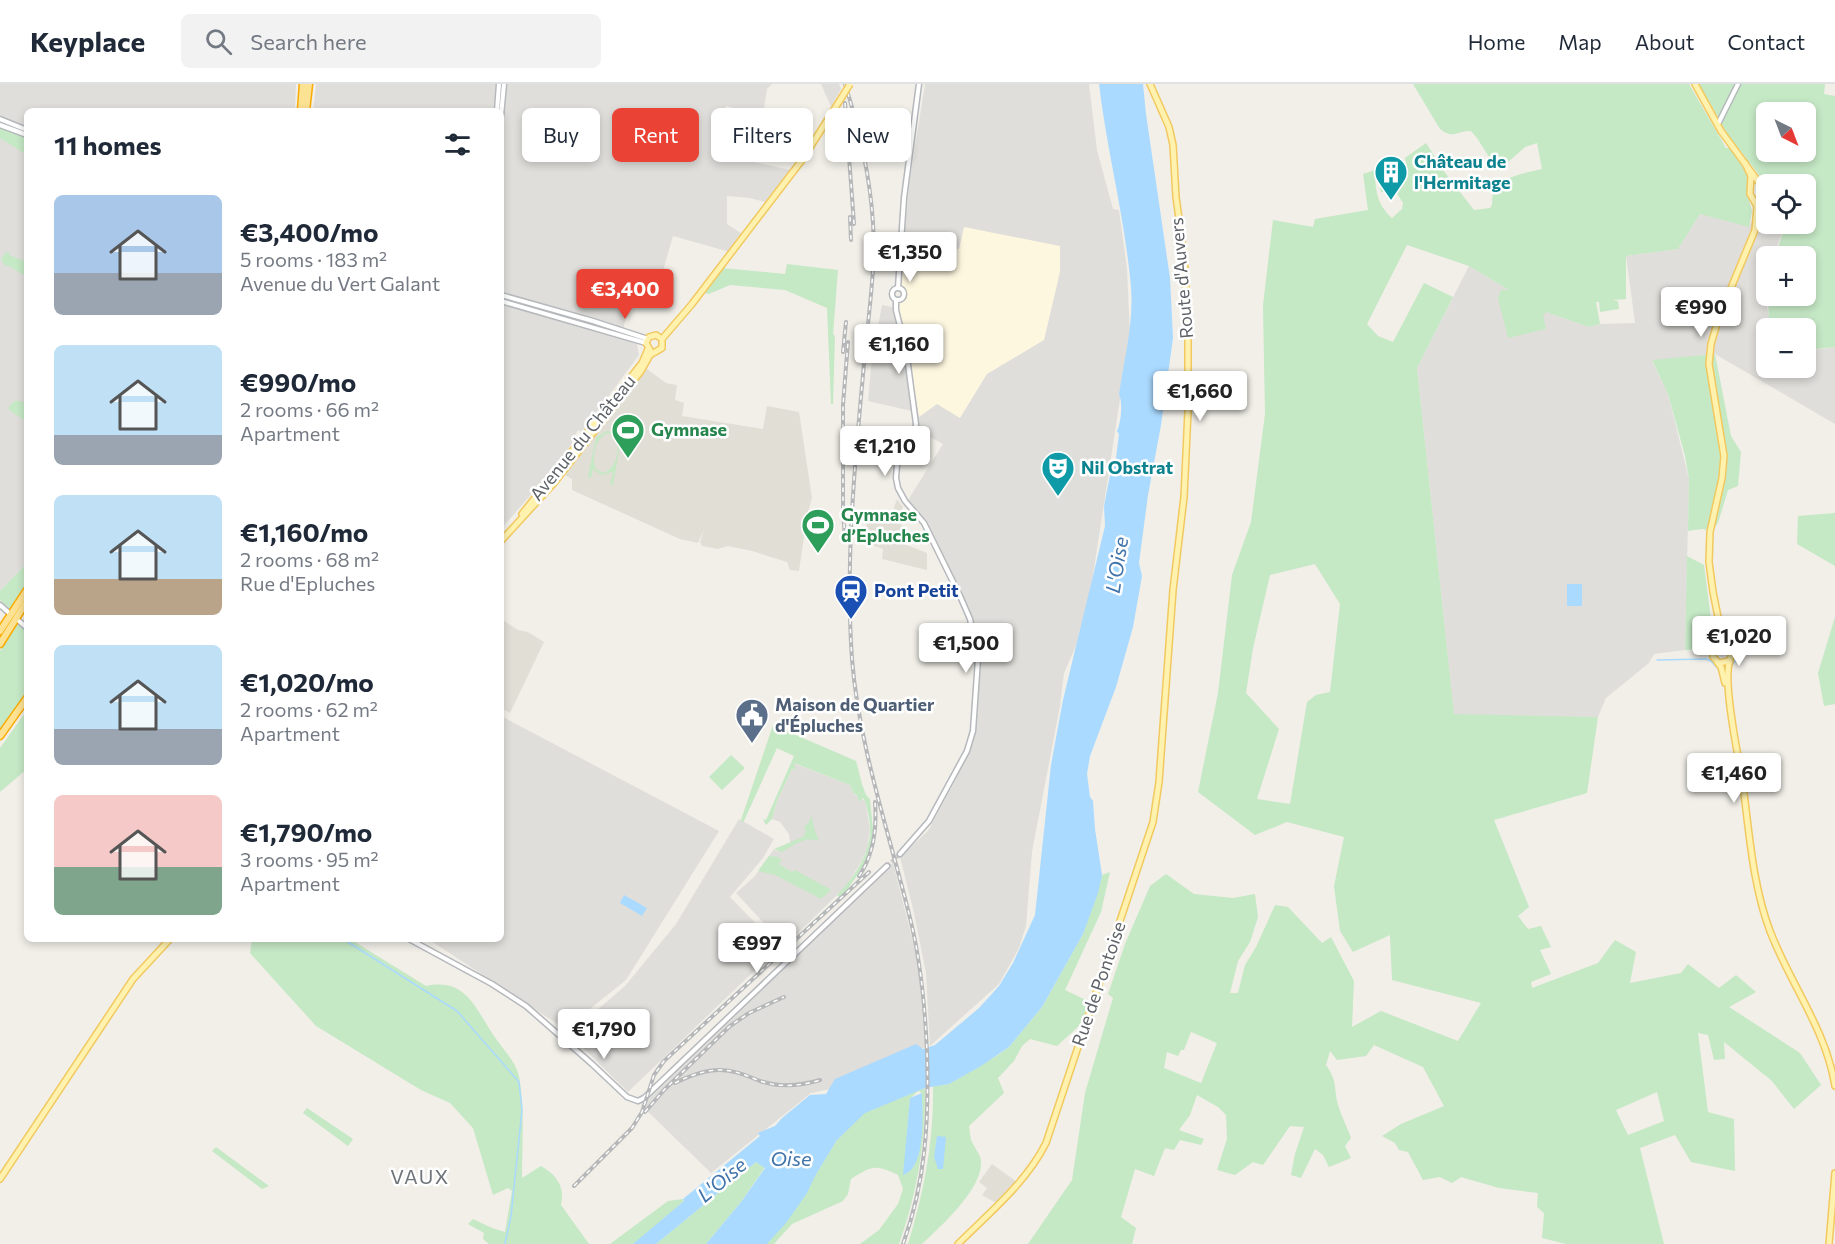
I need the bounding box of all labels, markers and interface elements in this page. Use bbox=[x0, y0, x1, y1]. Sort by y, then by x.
search box bbox=[181, 14, 601, 68]
text: Keyplace bbox=[30, 24, 145, 58]
icon: search bbox=[202, 25, 235, 58]
text: Search here bbox=[250, 28, 367, 55]
text: Home bbox=[1468, 29, 1525, 54]
text: Map bbox=[1558, 29, 1602, 54]
text: About bbox=[1635, 29, 1694, 54]
text: Contact bbox=[1727, 29, 1805, 54]
north arrow bbox=[1756, 102, 1816, 162]
map controls bbox=[1756, 102, 1816, 378]
chip: Buy bbox=[522, 108, 600, 162]
chip: Rent bbox=[612, 108, 699, 162]
chip: Filters bbox=[711, 108, 813, 162]
chip: New bbox=[825, 108, 911, 162]
icon: filters bbox=[441, 128, 474, 161]
text: 11 homes bbox=[54, 129, 162, 160]
place label: Château de l'Hermitage bbox=[1414, 150, 1510, 193]
building icon: Château de l'Hermitage bbox=[1373, 154, 1409, 201]
button: locate bbox=[1756, 174, 1816, 234]
text: €3,400/mo bbox=[240, 216, 379, 247]
street label: Route d'Auvers bbox=[1165, 217, 1197, 339]
icon: home bbox=[102, 219, 174, 291]
pin: €1,350 bbox=[861, 232, 959, 283]
text: €1,350 bbox=[878, 239, 942, 263]
button: + bbox=[1756, 246, 1816, 306]
text: 5 rooms · 183 m² bbox=[240, 247, 387, 271]
pin: €3,400 bbox=[576, 269, 674, 320]
text: Avenue du Vert Galant bbox=[240, 271, 440, 295]
text: €3,400 bbox=[590, 276, 660, 300]
pin: €990 bbox=[1665, 287, 1737, 338]
text: €990 bbox=[1675, 294, 1727, 318]
button: − bbox=[1756, 318, 1816, 378]
pin: €1,160 bbox=[850, 324, 948, 375]
text: €1,160 bbox=[868, 331, 930, 355]
text: €990/mo bbox=[240, 366, 356, 397]
icon: home bbox=[102, 369, 174, 441]
street label: Avenue du Château bbox=[525, 370, 640, 505]
pin: €1,660 bbox=[1151, 371, 1249, 422]
text: €1,660 bbox=[1167, 378, 1233, 402]
text: 2 rooms · 66 m² bbox=[240, 397, 379, 421]
sports icon: Gymnase bbox=[610, 412, 646, 459]
place label: Gymnase bbox=[651, 418, 727, 440]
text: Apartment bbox=[240, 421, 340, 445]
pin: €1,210 bbox=[836, 426, 934, 477]
text: €1,210 bbox=[854, 433, 916, 457]
theatre icon: Nil Obstrat bbox=[1040, 450, 1076, 497]
place label: Nil Obstrat bbox=[1081, 456, 1174, 478]
place label: Gymnase d’Epluches bbox=[841, 503, 930, 546]
sports icon: Gymnase d’Epluches bbox=[800, 507, 836, 554]
text: €1,160/mo bbox=[240, 516, 368, 547]
icon: home bbox=[102, 519, 174, 591]
water label: L'Oise bbox=[1100, 535, 1132, 595]
text: 2 rooms · 68 m² bbox=[240, 547, 379, 571]
text: Rue d'Epluches bbox=[240, 571, 375, 595]
station icon: Pont Petit bbox=[833, 573, 869, 620]
place label: Pont Petit bbox=[874, 579, 959, 601]
pin: €1,020 bbox=[1690, 616, 1788, 667]
pin: €1,500 bbox=[917, 623, 1015, 674]
text: €1,020 bbox=[1706, 623, 1772, 647]
text: €1,500 bbox=[933, 630, 999, 654]
text: €1,020/mo bbox=[240, 666, 374, 697]
icon: home bbox=[102, 669, 174, 741]
place label: Maison de Quartier d'Épluches bbox=[775, 693, 935, 736]
text: 2 rooms · 62 m² bbox=[240, 697, 378, 721]
public building icon: Maison de Quartier d'Épluches bbox=[734, 697, 770, 744]
text: Apartment bbox=[240, 721, 340, 745]
pin: €1,460 bbox=[1685, 753, 1783, 804]
text: €1,460 bbox=[1701, 760, 1767, 784]
text: €1,790/mo bbox=[240, 816, 372, 847]
icon: home bbox=[102, 819, 174, 891]
text: 3 rooms · 95 m² bbox=[240, 847, 379, 871]
text: Apartment bbox=[240, 871, 340, 895]
street label: Rue de Pontoise bbox=[1066, 918, 1130, 1049]
pin: €997 bbox=[721, 923, 793, 974]
text: €997 bbox=[732, 930, 782, 954]
pin: €1,790 bbox=[555, 1009, 653, 1060]
text: €1,790 bbox=[572, 1016, 636, 1040]
water label: Oise bbox=[770, 1146, 812, 1170]
water label: L'Oise bbox=[692, 1152, 751, 1207]
district label: VAUX bbox=[390, 1164, 450, 1188]

